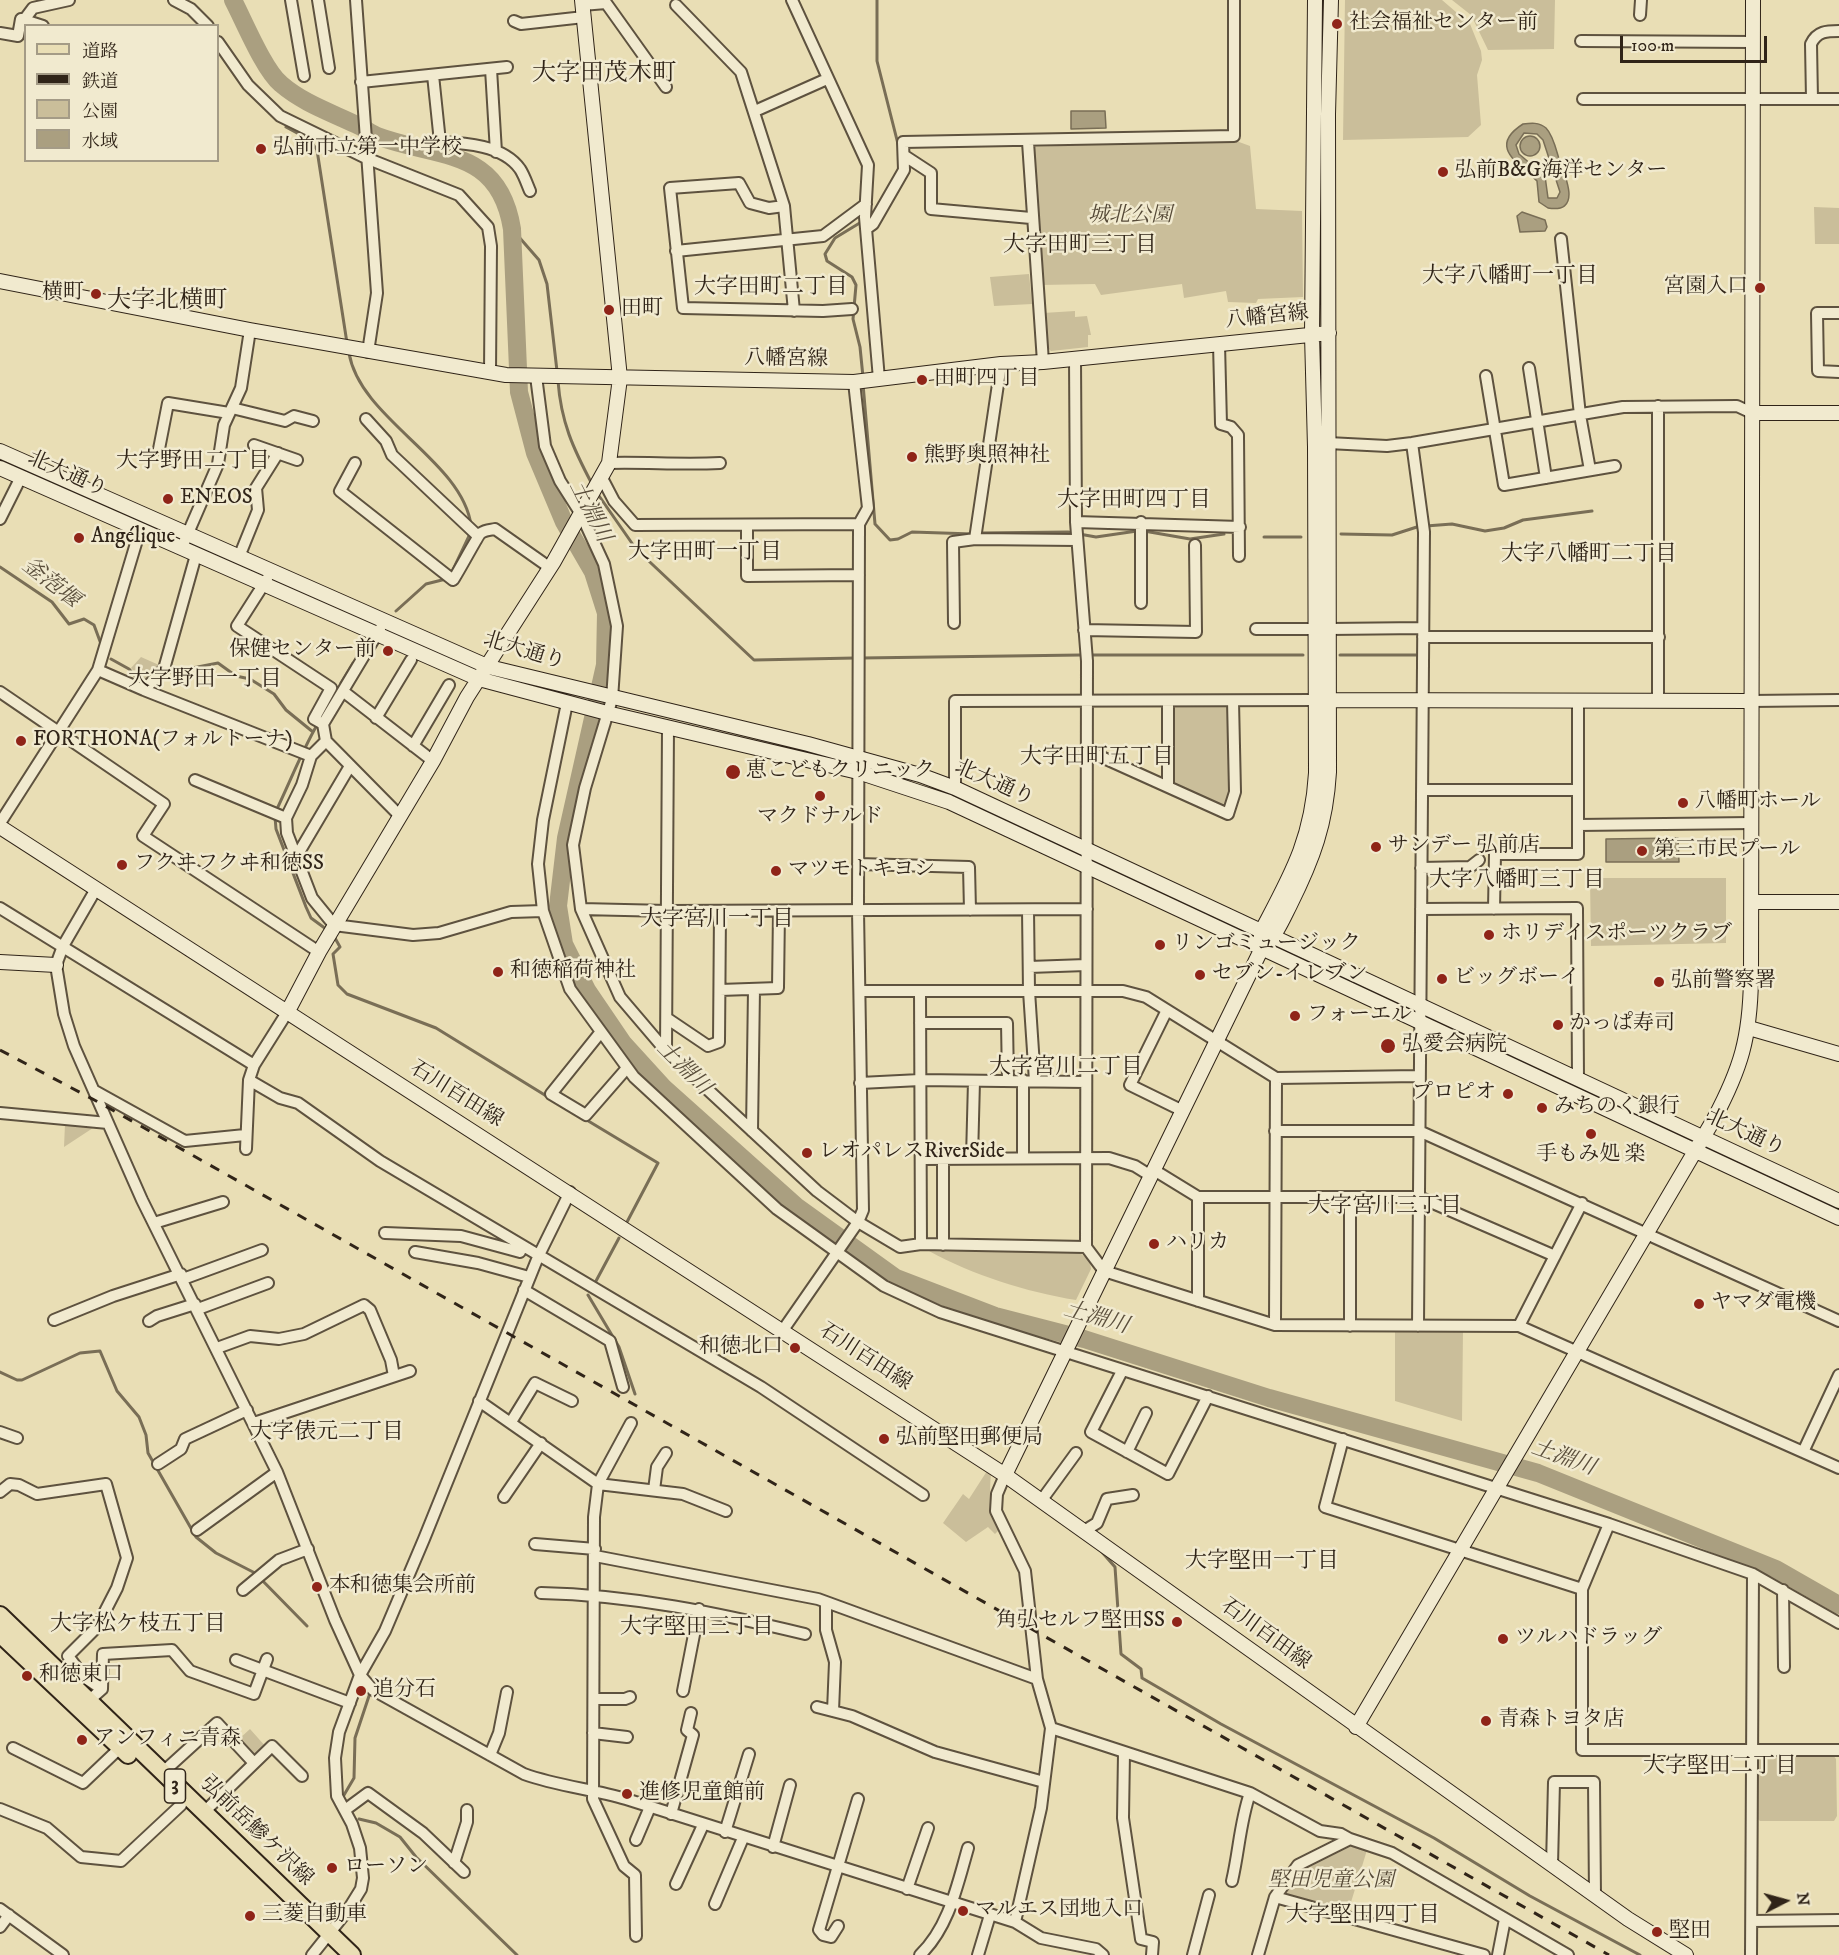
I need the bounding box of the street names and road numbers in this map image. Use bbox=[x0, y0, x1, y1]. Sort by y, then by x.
street label: 八幡宮線 bbox=[1224, 301, 1310, 335]
street label: 八幡宮線 bbox=[744, 347, 828, 373]
street label: 北大通り bbox=[24, 446, 110, 504]
street label: 北大通り bbox=[480, 628, 568, 676]
street label: 北大通り bbox=[951, 755, 1037, 813]
street label: 石川百田線 bbox=[405, 1056, 507, 1134]
street label: 北大通り bbox=[1702, 1105, 1788, 1163]
street label: 石川百田線 bbox=[814, 1319, 916, 1397]
street label: 石川百田線 bbox=[1215, 1594, 1315, 1676]
road number: 3 bbox=[164, 1769, 186, 1803]
street label: 弘前岳鰺ケ沢線 bbox=[194, 1772, 318, 1892]

